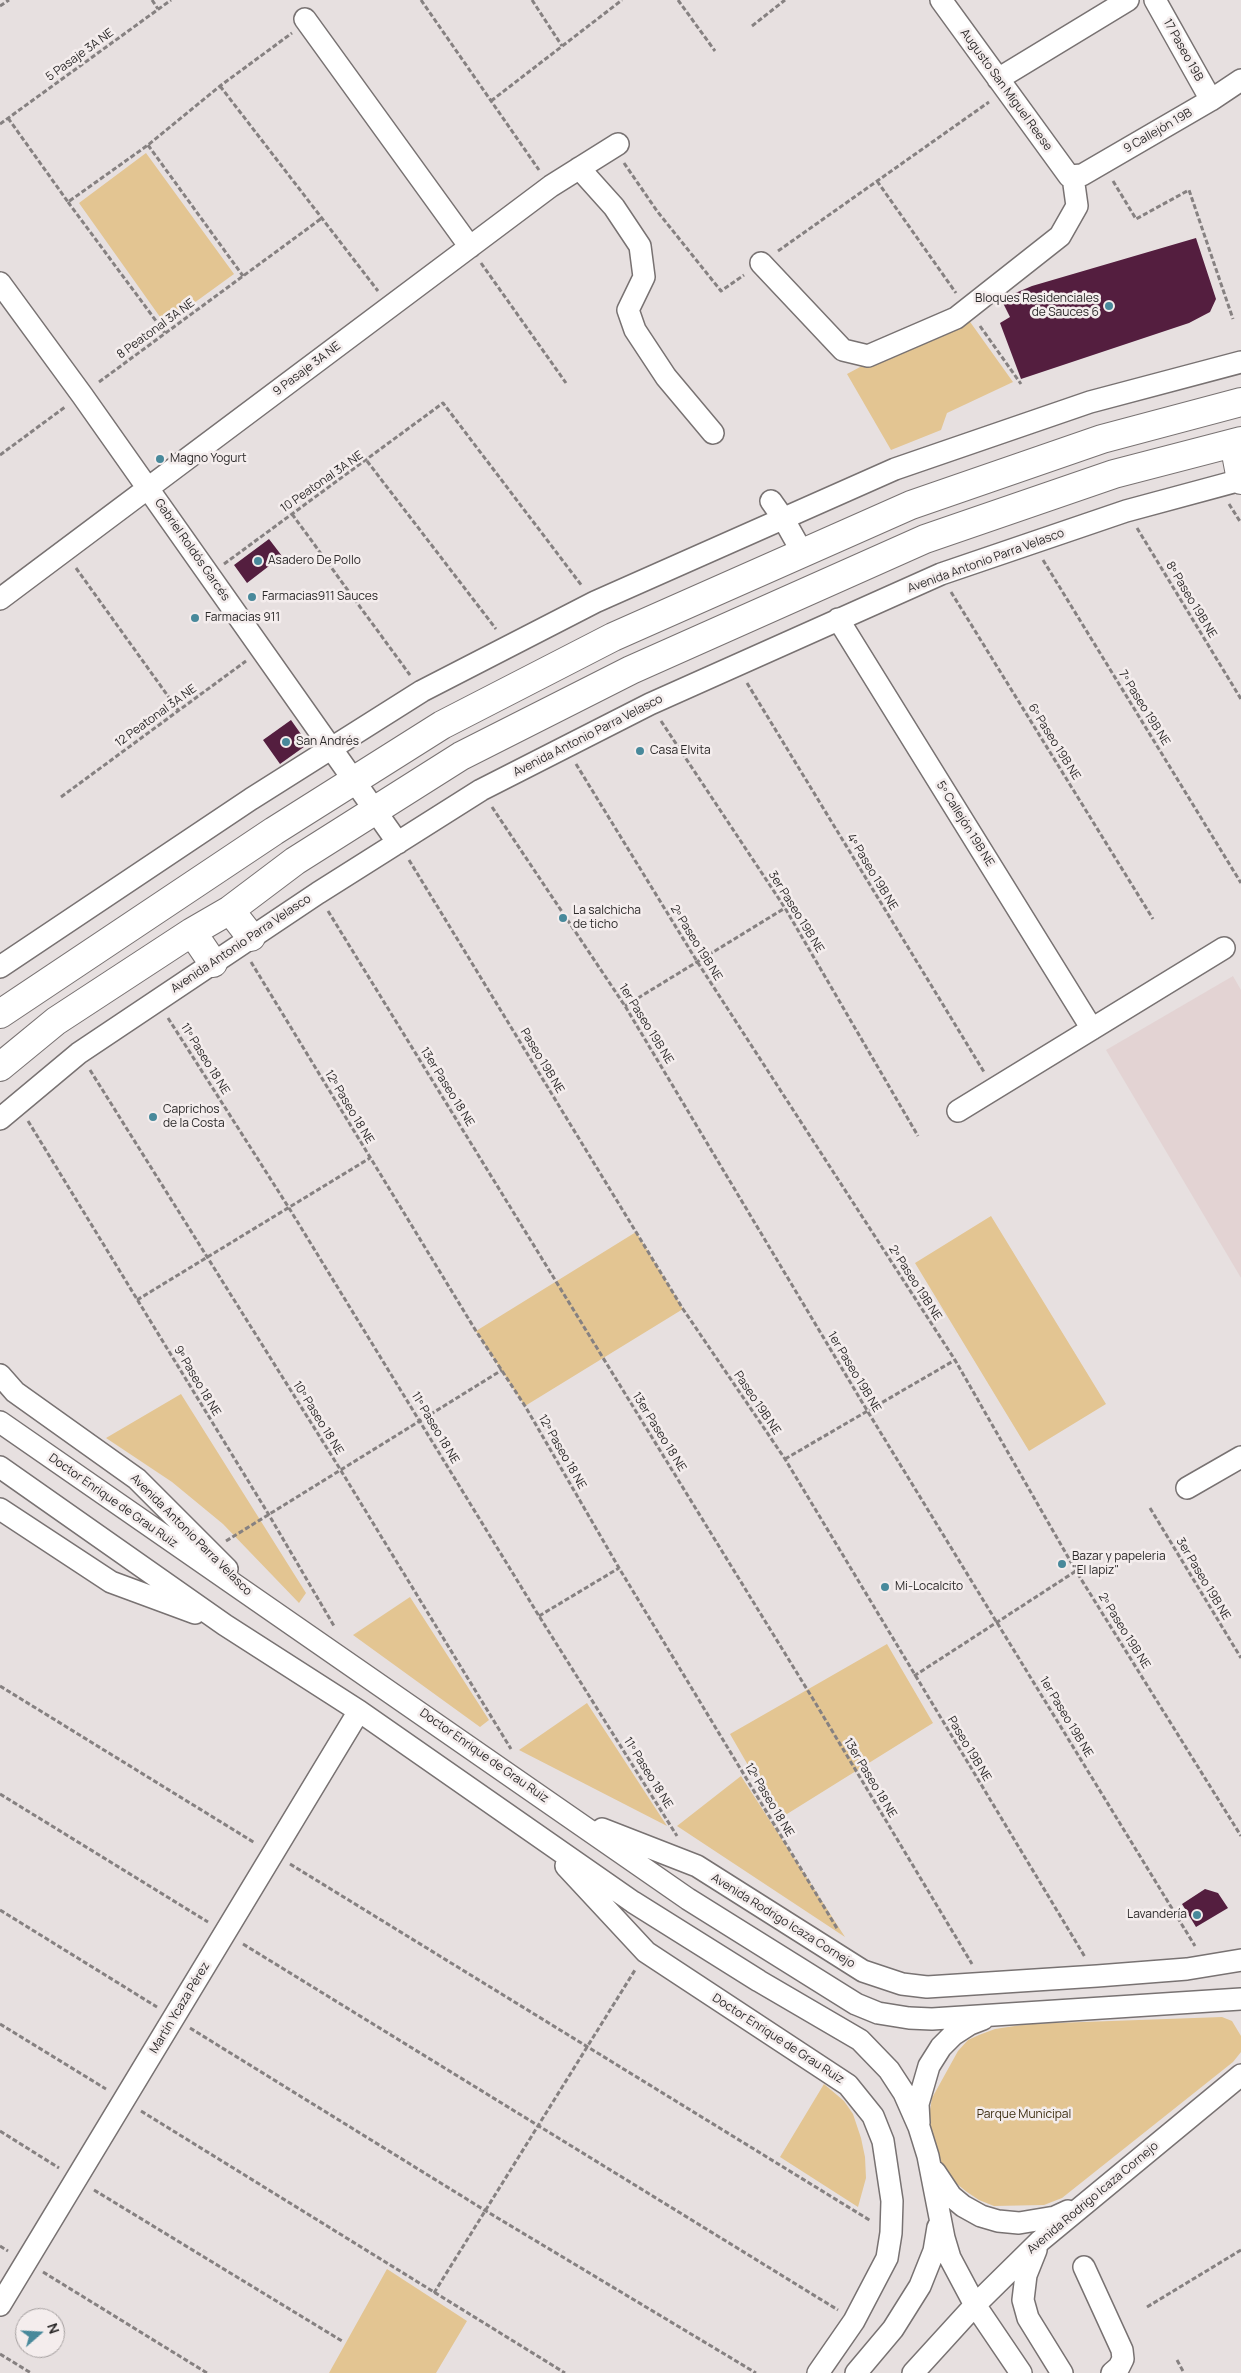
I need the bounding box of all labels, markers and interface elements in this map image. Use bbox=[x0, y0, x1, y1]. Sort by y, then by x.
street label: 17 Paseo 19B bbox=[1160, 16, 1206, 84]
street label: 5 Pasaje 3A NE bbox=[43, 26, 117, 84]
street label: Augusto San Miguel Reese bbox=[957, 26, 1055, 154]
street label: 9 Callejón 19B bbox=[1121, 106, 1195, 156]
place label: Bloques Residenciales de Sauces 6 bbox=[975, 292, 1099, 320]
street label: 8 Peatonal 3A NE bbox=[114, 296, 198, 362]
marker: Bloques Residenciales de Sauces 6 bbox=[1103, 300, 1115, 312]
street label: 9 Pasaje 3A NE bbox=[270, 339, 344, 399]
street label: 10 Peatonal 3A NE bbox=[278, 448, 366, 516]
place label: Magno Yogurt bbox=[170, 452, 247, 466]
marker: Magno Yogurt bbox=[154, 453, 166, 465]
street label: Gabriel Roldós Garcés bbox=[151, 496, 233, 604]
street label: Avenida Antonio Parra Velasco bbox=[906, 526, 1066, 596]
place label: Asadero De Pollo bbox=[268, 554, 361, 568]
marker: Asadero De Pollo bbox=[252, 555, 264, 567]
street label: 8º Paseo 19B NE bbox=[1162, 559, 1220, 641]
place label: Farmacias911 Sauces bbox=[262, 590, 378, 604]
marker: Farmacias911 Sauces bbox=[246, 591, 258, 603]
place label: Farmacias 911 bbox=[205, 611, 280, 625]
marker: Farmacias 911 bbox=[189, 612, 201, 624]
street label: 7º Paseo 19B NE bbox=[1115, 668, 1173, 748]
street label: 12 Peatonal 3A NE bbox=[113, 682, 199, 750]
street label: Avenida Antonio Parra Velasco bbox=[511, 692, 665, 780]
street label: 6º Paseo 19B NE bbox=[1025, 701, 1083, 783]
place label: San Andrés bbox=[296, 735, 359, 749]
marker: San Andrés bbox=[280, 736, 292, 748]
place label: Casa Elvita bbox=[650, 744, 711, 758]
marker: Casa Elvita bbox=[634, 745, 646, 757]
street label: 5º Callejón 19B NE bbox=[933, 779, 997, 869]
street label: 4º Paseo 19B NE bbox=[843, 831, 901, 913]
street label: 3er Paseo 19B NE bbox=[765, 868, 827, 956]
street label: Avenida Antonio Parra Velasco bbox=[168, 892, 314, 996]
street label: 2º Paseo 19B NE bbox=[667, 902, 725, 984]
place label: La salchicha de ticho bbox=[573, 904, 641, 932]
marker: La salchicha de ticho bbox=[557, 912, 569, 924]
street label: 1er Paseo 19B NE bbox=[616, 981, 676, 1067]
street label: 11º Paseo 18 NE bbox=[177, 1021, 233, 1097]
street label: Paseo 19B NE bbox=[517, 1026, 567, 1096]
street label: 13er Paseo 18 NE bbox=[417, 1045, 477, 1129]
street label: 12º Paseo 18 NE bbox=[321, 1067, 377, 1147]
place label: Caprichos de la Costa bbox=[163, 1103, 225, 1131]
marker: Caprichos de la Costa bbox=[147, 1111, 159, 1123]
street label: 2º Paseo 19B NE bbox=[885, 1243, 945, 1323]
street label: 1er Paseo 19B NE bbox=[824, 1329, 884, 1415]
street label: 9º Paseo 18 NE bbox=[170, 1343, 224, 1419]
street label: Paseo 19B NE bbox=[731, 1369, 783, 1437]
street label: 10º Paseo 18 NE bbox=[290, 1379, 346, 1457]
street label: 11º Paseo 18 NE bbox=[408, 1389, 462, 1467]
street label: 13er Paseo 18 NE bbox=[629, 1390, 689, 1474]
street label: 12º Paseo 18 NE bbox=[535, 1412, 589, 1492]
street label: Doctor Enrique de Grau Ruiz bbox=[46, 1451, 180, 1551]
street label: Avenida Antonio Parra Velasco bbox=[127, 1471, 255, 1599]
street label: 3er Paseo 19B NE bbox=[1173, 1535, 1233, 1623]
place label: Bazar y papeleria "El lapiz" bbox=[1072, 1550, 1166, 1578]
marker: Bazar y papeleria "El lapiz" bbox=[1056, 1558, 1068, 1570]
place label: Mi-Localcito bbox=[895, 1580, 963, 1594]
marker: Mi-Localcito bbox=[879, 1581, 891, 1593]
street label: 2º Paseo 19B NE bbox=[1095, 1590, 1153, 1672]
street label: 1er Paseo 19B NE bbox=[1036, 1674, 1096, 1760]
street label: Doctor Enrique de Grau Ruiz bbox=[417, 1706, 551, 1806]
street label: Paseo 19B NE bbox=[944, 1714, 994, 1784]
street label: 11º Paseo 18 NE bbox=[620, 1735, 676, 1811]
street label: 13er Paseo 18 NE bbox=[840, 1735, 900, 1821]
street label: 12º Paseo 18 NE bbox=[741, 1760, 797, 1840]
street label: Avenida Rodrigo Icaza Cornejo bbox=[708, 1871, 858, 1971]
place label: Lavandería bbox=[1127, 1908, 1187, 1922]
marker: Lavandería bbox=[1191, 1909, 1203, 1921]
street label: Martín Ycaza Pérez bbox=[147, 1960, 213, 2056]
street label: Doctor Enrique de Grau Ruiz bbox=[709, 1991, 847, 2087]
park label: Parque Municipal bbox=[977, 2108, 1071, 2122]
street label: Avenida Rodrigo Icaza Cornejo bbox=[1024, 2139, 1162, 2257]
north arrow bbox=[15, 2308, 65, 2358]
text: N bbox=[43, 2320, 64, 2336]

